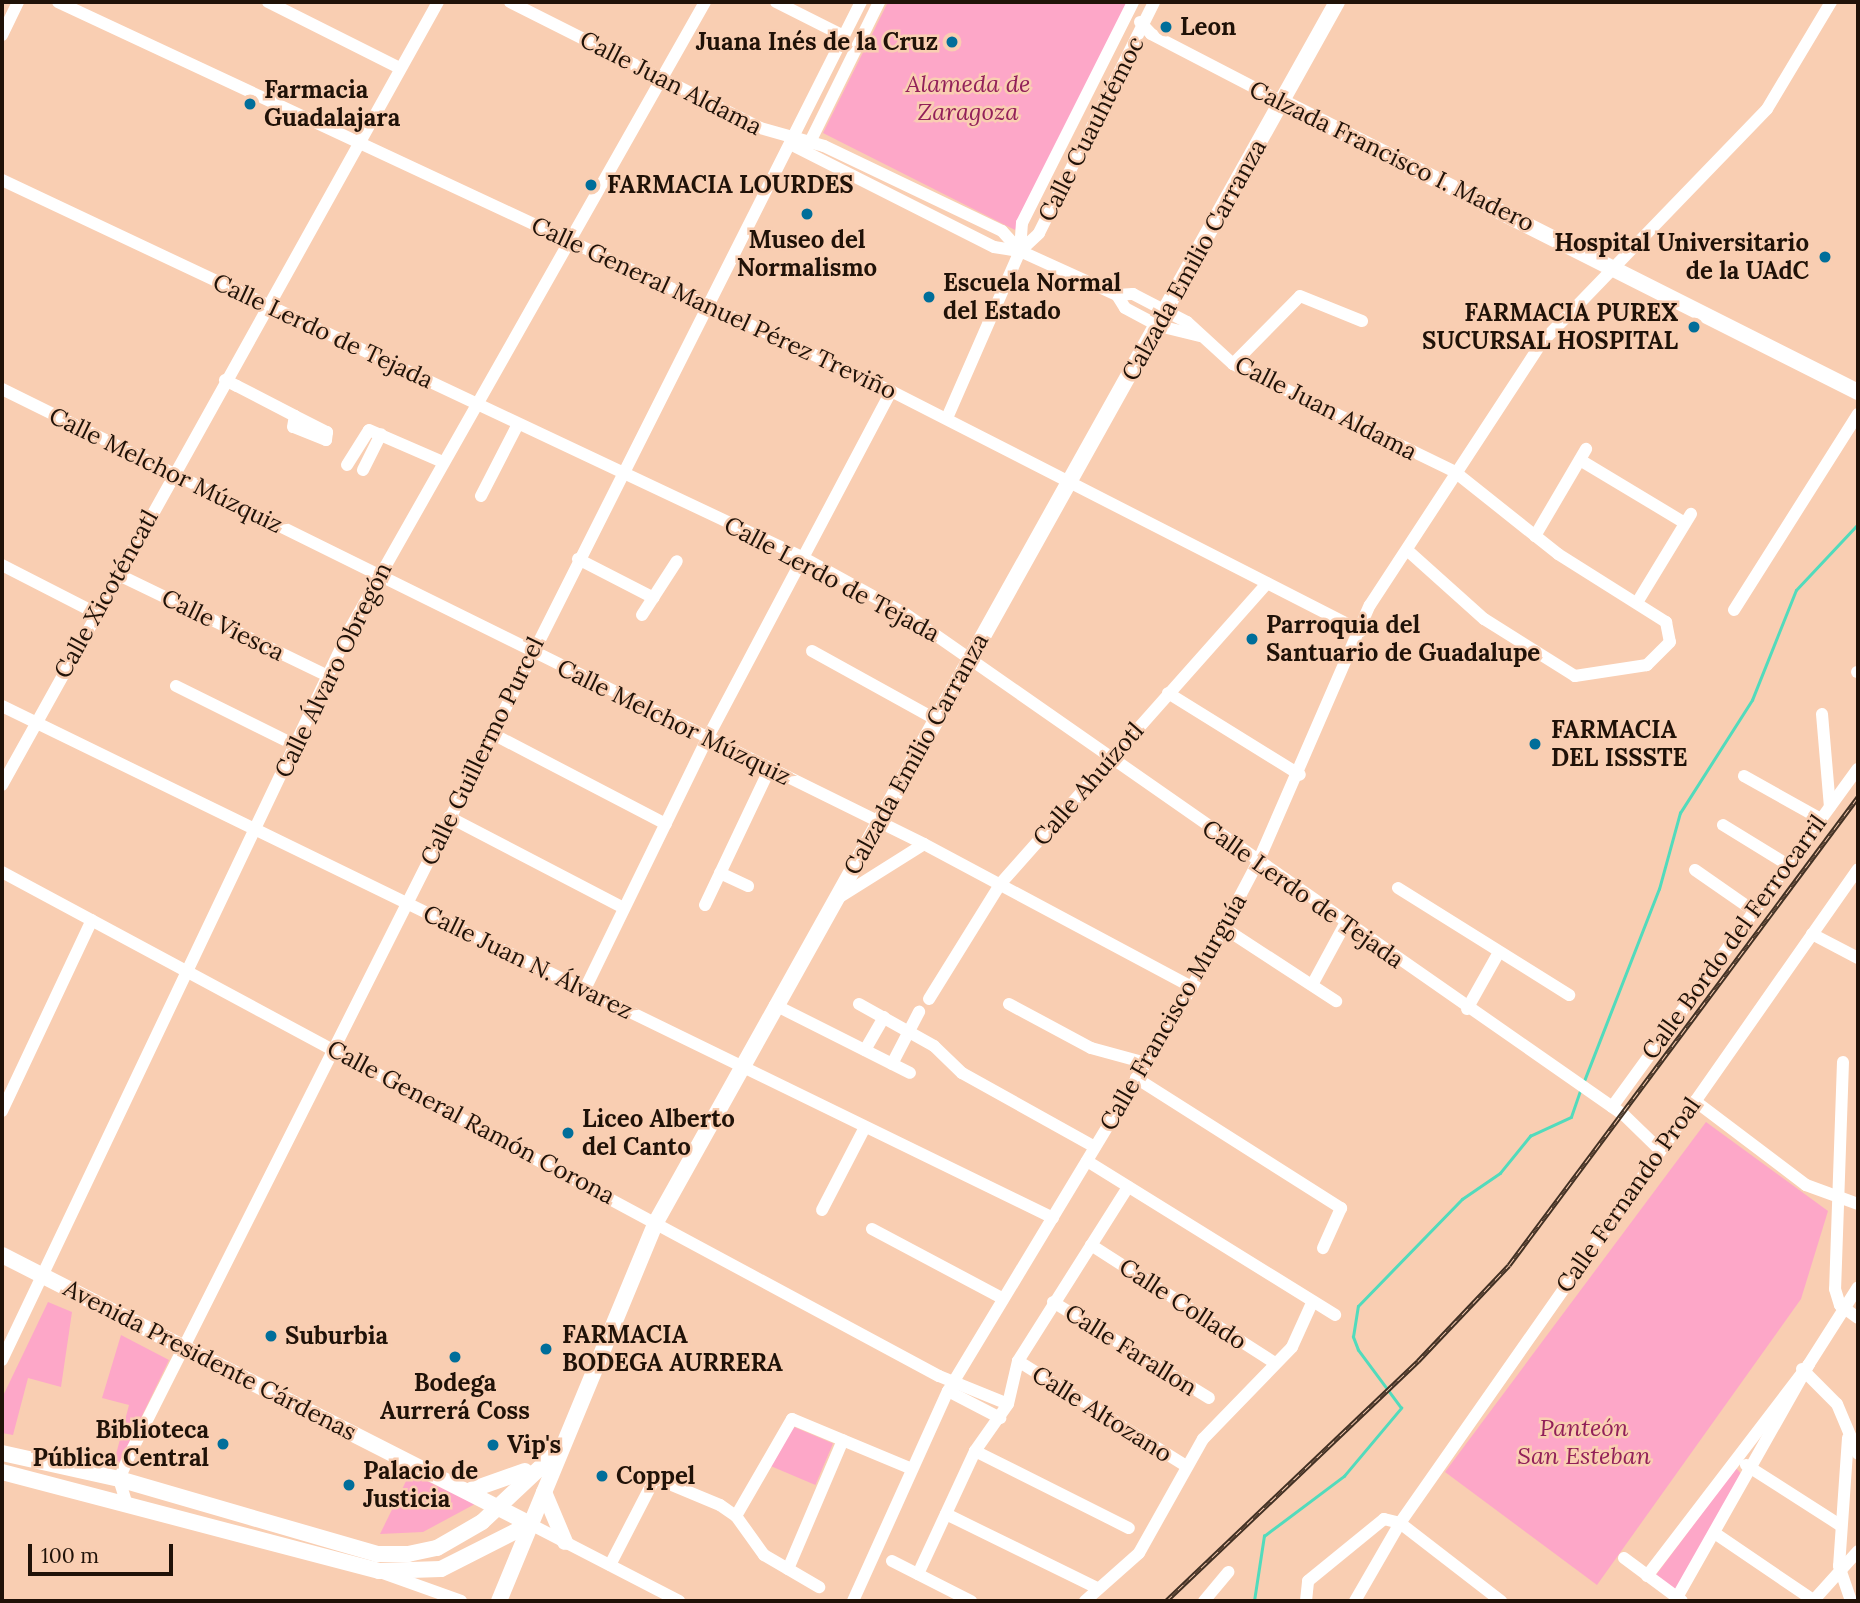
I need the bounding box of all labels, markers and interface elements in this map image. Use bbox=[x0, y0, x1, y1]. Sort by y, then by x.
place label: Leon bbox=[1180, 13, 1236, 41]
marker: Leon bbox=[1158, 19, 1174, 35]
street label: Calle Juan Aldama bbox=[575, 25, 767, 141]
place label: Juana Inés de la Cruz bbox=[696, 28, 938, 56]
street label: Calle Cuauhtémoc bbox=[1032, 32, 1150, 226]
marker: Juana Inés de la Cruz bbox=[944, 34, 960, 50]
park label: Alameda de Zaragoza bbox=[906, 70, 1030, 126]
street label: Calzada Francisco I. Madero bbox=[1245, 74, 1539, 238]
place label: Farmacia Guadalajara bbox=[264, 76, 400, 132]
marker: Farmacia Guadalajara bbox=[242, 96, 258, 112]
street label: Calzada Emilio Carranza bbox=[1116, 134, 1272, 386]
place label: FARMACIA LOURDES bbox=[607, 171, 854, 199]
marker: FARMACIA LOURDES bbox=[581, 175, 601, 195]
marker: Museo del Normalismo bbox=[799, 206, 815, 222]
street label: Calle General Manuel Pérez Treviño bbox=[527, 210, 901, 406]
place label: Museo del Normalismo bbox=[737, 226, 877, 282]
place label: Hospital Universitario de la UAdC bbox=[1554, 229, 1809, 285]
marker: Hospital Universitario de la UAdC bbox=[1815, 247, 1835, 267]
street label: Calle Lerdo de Tejada bbox=[208, 267, 438, 395]
place label: Escuela Normal del Estado bbox=[943, 269, 1121, 325]
marker: Escuela Normal del Estado bbox=[921, 289, 937, 305]
place label: FARMACIA PUREX SUCURSAL HOSPITAL bbox=[1422, 299, 1678, 355]
marker: FARMACIA PUREX SUCURSAL HOSPITAL bbox=[1684, 317, 1704, 337]
street label: Calle Juan Aldama bbox=[1230, 350, 1422, 466]
street label: Calle Melchor Múzquiz bbox=[44, 401, 288, 539]
street label: Calle Xicoténcatl bbox=[48, 505, 164, 683]
street label: Calle Lerdo de Tejada bbox=[719, 510, 945, 648]
street label: Calle Álvaro Obregón bbox=[268, 558, 398, 782]
street label: Calle Viesca bbox=[157, 583, 289, 667]
place label: Parroquia del Santuario de Guadalupe bbox=[1266, 611, 1540, 667]
street label: Calzada Emilio Carranza bbox=[838, 628, 994, 880]
marker: Parroquia del Santuario de Guadalupe bbox=[1244, 631, 1260, 647]
street label: Calle Guillermo Purcel bbox=[414, 632, 550, 870]
street label: Calle Melchor Múzquiz bbox=[552, 653, 796, 791]
street label: Calle Ahuízotl bbox=[1027, 716, 1149, 852]
place label: FARMACIA DEL ISSSTE bbox=[1551, 716, 1688, 772]
marker: FARMACIA DEL ISSSTE bbox=[1525, 734, 1545, 754]
street label: Calle Bordo del Ferrocarril bbox=[1636, 809, 1832, 1065]
street label: Calle Lerdo de Tejada bbox=[1197, 813, 1409, 975]
street label: Calle Francisco Murguía bbox=[1093, 888, 1253, 1136]
street label: Calle Juan N. Álvarez bbox=[419, 899, 637, 1025]
street label: Calle General Ramón Corona bbox=[322, 1034, 620, 1210]
street label: Calle Fernando Proal bbox=[1550, 1092, 1706, 1298]
place label: Liceo Alberto del Canto bbox=[582, 1105, 735, 1161]
marker: Liceo Alberto del Canto bbox=[560, 1125, 576, 1141]
street label: Calle Collado bbox=[1114, 1252, 1252, 1356]
street label: Avenida Presidente Cárdenas bbox=[59, 1273, 361, 1447]
street label: Calle Farallon bbox=[1060, 1298, 1202, 1402]
place label: FARMACIA BODEGA AURRERA bbox=[562, 1321, 783, 1377]
place label: Suburbia bbox=[285, 1322, 388, 1350]
marker: Suburbia bbox=[263, 1328, 279, 1344]
marker: FARMACIA BODEGA AURRERA bbox=[536, 1339, 556, 1359]
marker: Bodega Aurrerá Coss bbox=[447, 1349, 463, 1365]
street label: Calle Altozano bbox=[1027, 1359, 1177, 1469]
place label: Bodega Aurrerá Coss bbox=[380, 1369, 530, 1425]
park label: Panteón San Esteban bbox=[1517, 1414, 1651, 1470]
place label: Biblioteca Pública Central bbox=[33, 1416, 209, 1472]
place label: Vip's bbox=[507, 1431, 561, 1459]
marker: Biblioteca Pública Central bbox=[215, 1436, 231, 1452]
marker: Vip's bbox=[485, 1437, 501, 1453]
place label: Palacio de Justicia bbox=[363, 1457, 478, 1513]
place label: Coppel bbox=[616, 1462, 695, 1490]
marker: Coppel bbox=[594, 1468, 610, 1484]
marker: Palacio de Justicia bbox=[341, 1477, 357, 1493]
scale bar bbox=[32, 1530, 177, 1574]
text: 100 m bbox=[41, 1542, 99, 1569]

